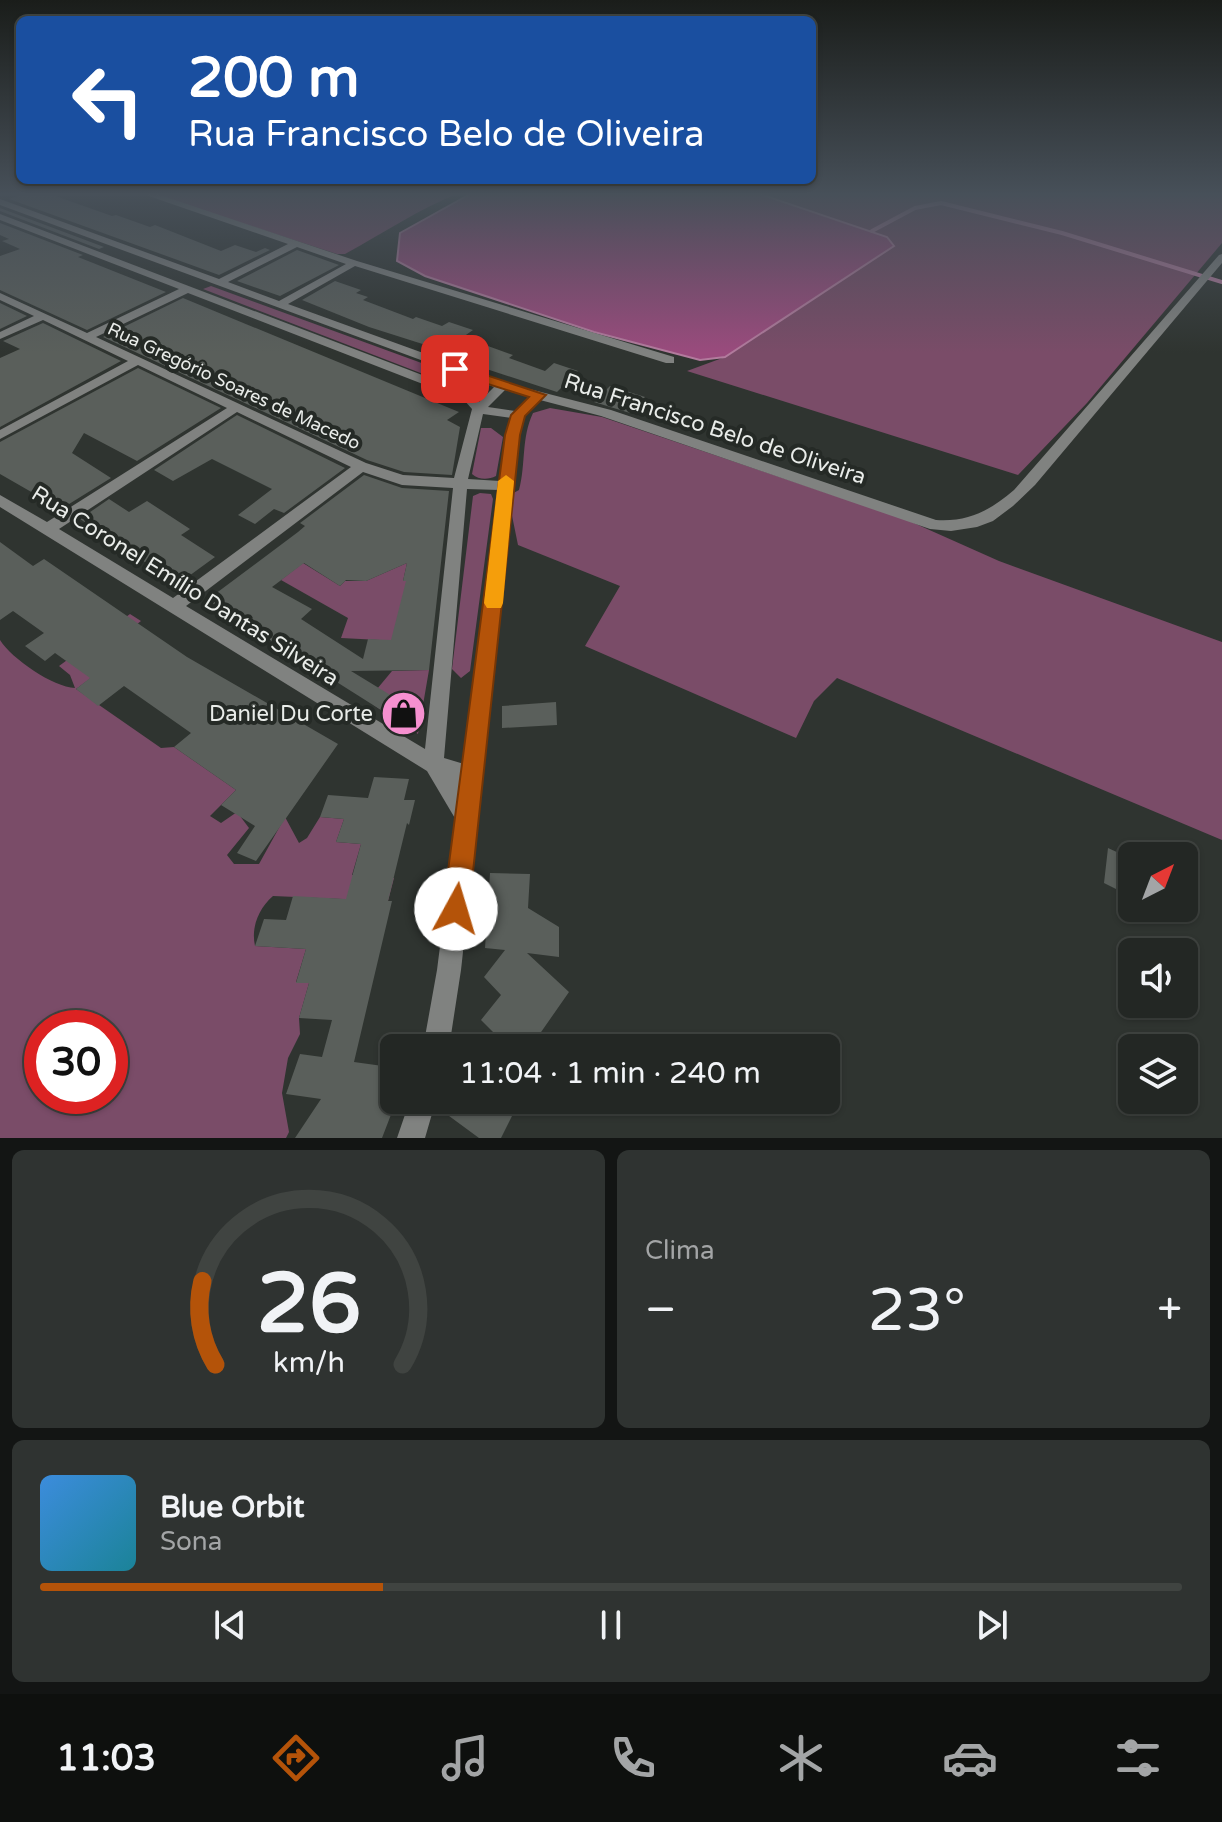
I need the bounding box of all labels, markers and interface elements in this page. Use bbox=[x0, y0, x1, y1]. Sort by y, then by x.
text: 200 m bbox=[188, 45, 359, 112]
icon: left bbox=[56, 48, 160, 152]
text: Rua Francisco Belo de Oliveira bbox=[188, 113, 705, 156]
street label: Rua Gregório Soares de Macedo bbox=[104, 318, 364, 454]
pin bbox=[421, 335, 489, 403]
icon: arrive bbox=[433, 347, 477, 391]
street label: Rua Francisco Belo de Oliveira bbox=[561, 368, 869, 490]
street label: Rua Coronel Emílio Dantas Silveira bbox=[27, 480, 343, 692]
shop icon: Daniel Du Corte bbox=[380, 690, 428, 738]
place label: Daniel Du Corte bbox=[209, 701, 373, 727]
north arrow bbox=[1118, 842, 1198, 922]
map controls bbox=[1118, 842, 1198, 1114]
position arrow bbox=[414, 867, 498, 951]
button: sound bbox=[1118, 938, 1198, 1018]
speed limit sign: 30 bbox=[24, 1010, 128, 1114]
button: layers bbox=[1118, 1034, 1198, 1114]
text: 11:04 · 1 min · 240 m bbox=[459, 1055, 761, 1092]
text: Clima bbox=[645, 1235, 715, 1266]
text: 26 bbox=[256, 1255, 361, 1355]
text: 23° bbox=[868, 1275, 966, 1347]
text: − bbox=[645, 1284, 676, 1337]
text: + bbox=[1157, 1284, 1182, 1337]
text: km/h bbox=[273, 1346, 344, 1380]
text: Blue Orbit bbox=[160, 1489, 305, 1526]
text: Sona bbox=[160, 1526, 222, 1557]
icon: previous bbox=[208, 1603, 252, 1647]
icon: pause bbox=[589, 1603, 633, 1647]
icon: next bbox=[970, 1603, 1014, 1647]
icon: directions bbox=[268, 1730, 324, 1786]
icon: music bbox=[437, 1730, 493, 1786]
icon: phone bbox=[605, 1730, 661, 1786]
icon: climate bbox=[773, 1730, 829, 1786]
icon: car bbox=[942, 1730, 998, 1786]
icon: filters bbox=[1110, 1730, 1166, 1786]
text: 11:03 bbox=[56, 1737, 156, 1780]

